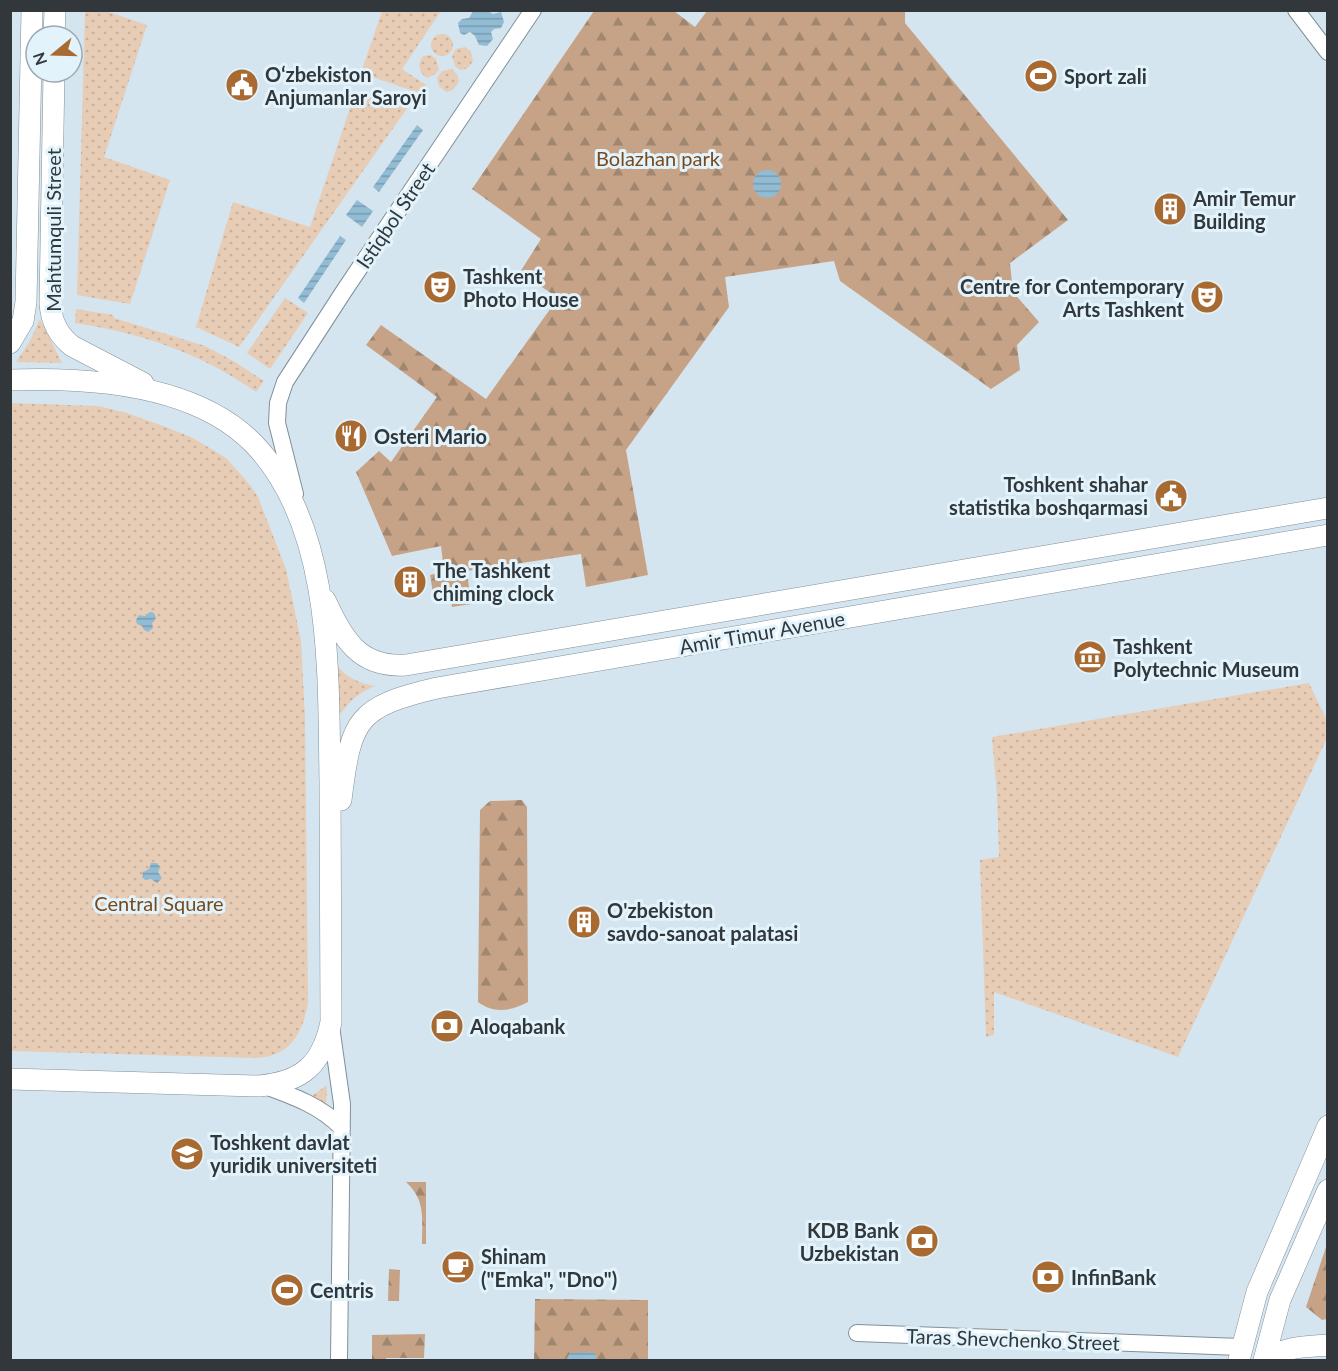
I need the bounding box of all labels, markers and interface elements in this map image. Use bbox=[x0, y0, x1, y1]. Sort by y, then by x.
north arrow bbox=[24, 24, 84, 84]
text: N bbox=[28, 50, 50, 68]
sports icon: Sport zali bbox=[1023, 58, 1059, 94]
place label: O‘zbekiston Anjumanlar Saroyi bbox=[264, 62, 427, 109]
place label: Sport zali bbox=[1064, 64, 1147, 88]
public building icon: O‘zbekiston Anjumanlar Saroyi bbox=[224, 67, 260, 103]
park label: Bolazhan park bbox=[596, 146, 721, 170]
street label: Mahtumquli Street bbox=[41, 148, 65, 312]
street label: Istiqbol Street bbox=[351, 157, 439, 273]
place label: Amir Temur Building bbox=[1192, 186, 1296, 233]
building icon: Amir Temur Building bbox=[1152, 191, 1188, 227]
place label: Tashkent Photo House bbox=[463, 264, 579, 311]
theatre icon: Tashkent Photo House bbox=[422, 269, 458, 305]
place label: Centre for Contemporary Arts Tashkent bbox=[960, 274, 1185, 321]
theatre icon: Centre for Contemporary Arts Tashkent bbox=[1189, 279, 1225, 315]
restaurant icon: Osteri Mario bbox=[333, 418, 369, 454]
place label: Osteri Mario bbox=[374, 424, 487, 448]
place label: Toshkent shahar statistika boshqarmasi bbox=[949, 472, 1149, 519]
public building icon: Toshkent shahar statistika boshqarmasi bbox=[1153, 478, 1189, 514]
place label: The Tashkent chiming clock bbox=[433, 558, 554, 605]
building icon: The Tashkent chiming clock bbox=[392, 564, 428, 600]
street label: Amir Timur Avenue bbox=[677, 606, 847, 658]
place label: Tashkent Polytechnic Museum bbox=[1113, 634, 1299, 681]
museum icon: Tashkent Polytechnic Museum bbox=[1072, 639, 1108, 675]
park label: Central Square bbox=[94, 891, 224, 915]
place label: O'zbekiston savdo-sanoat palatasi bbox=[607, 898, 798, 945]
building icon: O'zbekiston savdo-sanoat palatasi bbox=[566, 904, 602, 940]
bank icon: Aloqabank bbox=[429, 1008, 465, 1044]
place label: Aloqabank bbox=[469, 1014, 566, 1038]
place label: Toshkent davlat yuridik universiteti bbox=[210, 1130, 377, 1177]
school or university icon: Toshkent davlat yuridik universiteti bbox=[169, 1136, 205, 1172]
place label: KDB Bank Uzbekistan bbox=[800, 1218, 899, 1265]
bank icon: KDB Bank Uzbekistan bbox=[904, 1223, 940, 1259]
place label: Shinam ("Еmka", "Dno") bbox=[481, 1244, 617, 1291]
cafe icon: Shinam ("Еmka", "Dno") bbox=[440, 1249, 476, 1285]
bank icon: InfinBank bbox=[1030, 1259, 1066, 1295]
place label: InfinBank bbox=[1071, 1265, 1156, 1289]
sports icon: Centris bbox=[269, 1272, 305, 1308]
place label: Centris bbox=[310, 1278, 374, 1302]
street label: Taras Shevchenko Street bbox=[906, 1323, 1120, 1355]

